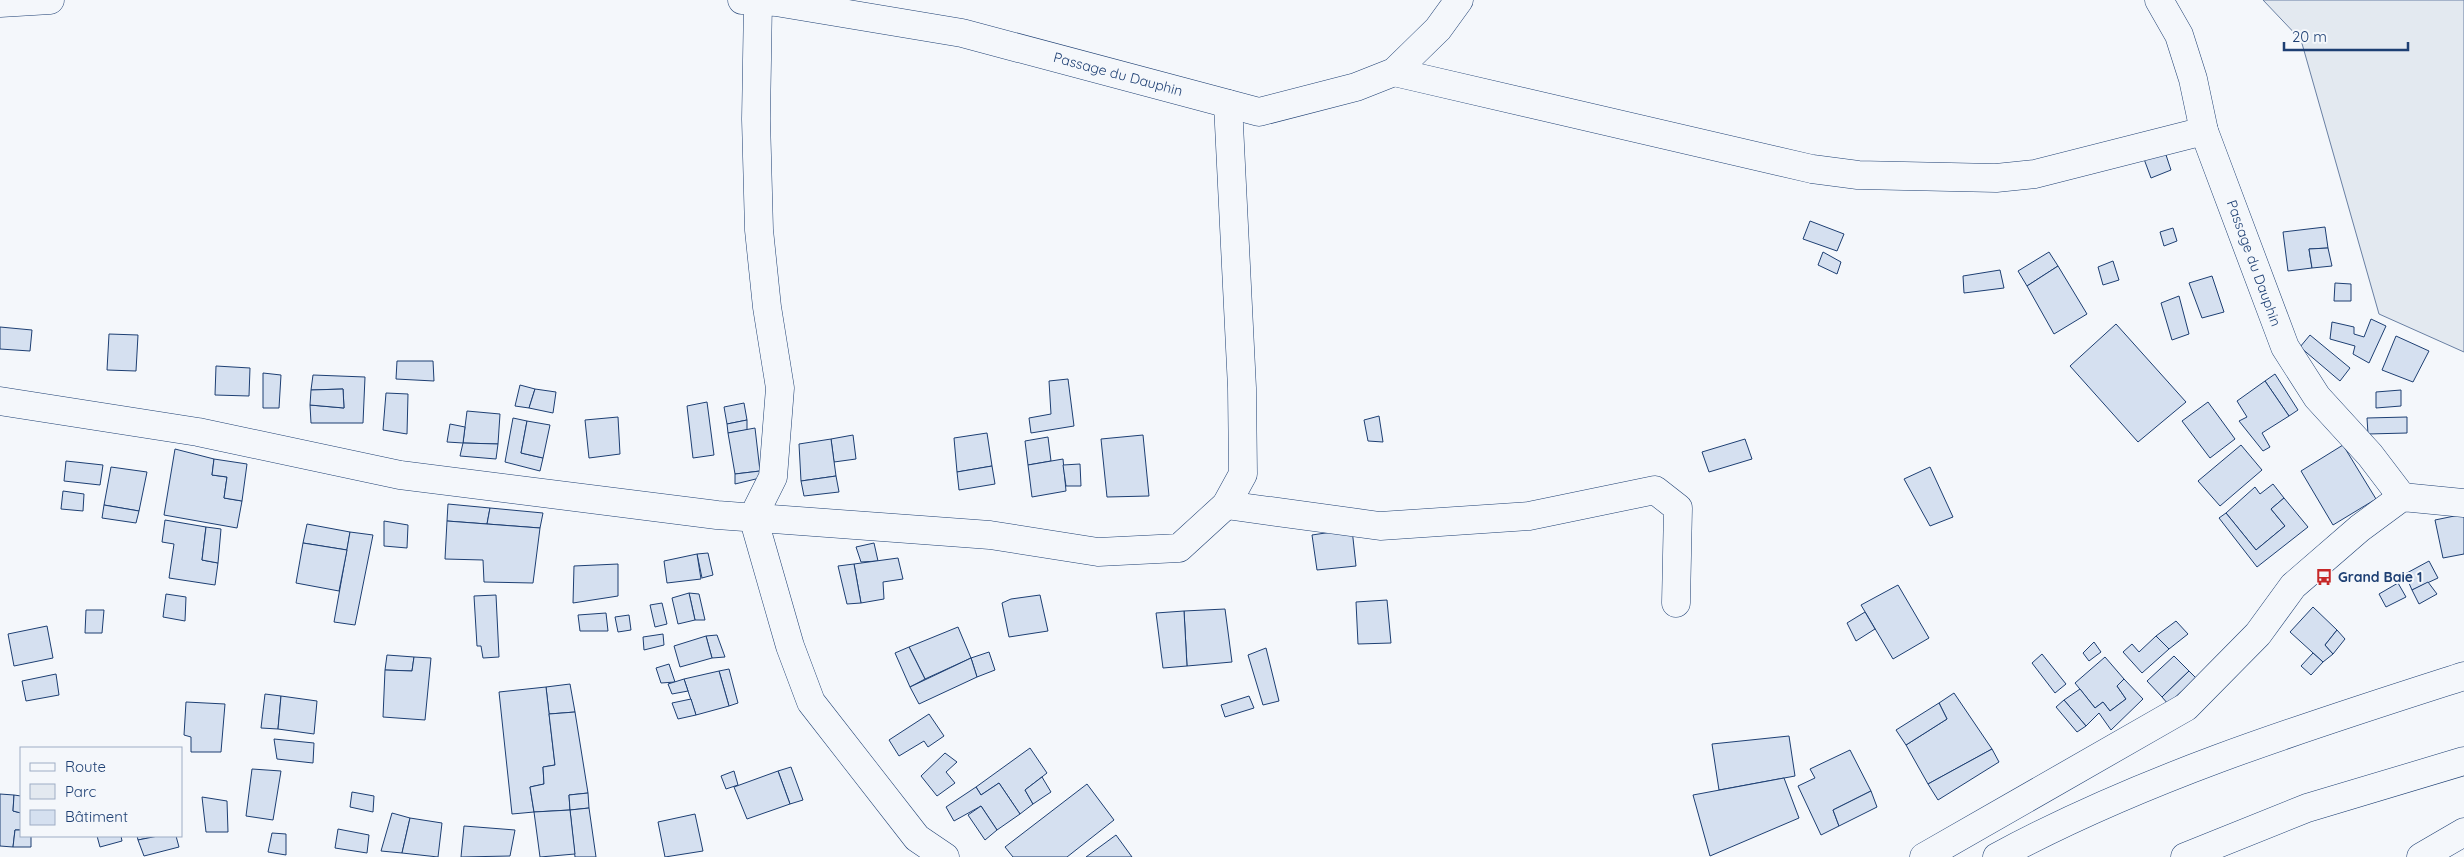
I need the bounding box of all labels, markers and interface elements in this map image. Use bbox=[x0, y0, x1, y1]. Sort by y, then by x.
scale bar bbox=[2284, 20, 2408, 52]
text: 20 m bbox=[2292, 27, 2327, 46]
street label: Passage du Dauphin bbox=[1051, 48, 1185, 100]
street label: Passage du Dauphin bbox=[2223, 197, 2285, 329]
bus stop icon: Grand Baie 1 bbox=[2314, 567, 2334, 587]
place label: Grand Baie 1 bbox=[2338, 568, 2422, 586]
legend bbox=[20, 747, 182, 837]
text: Route bbox=[65, 757, 106, 776]
text: Parc bbox=[65, 782, 96, 801]
text: Bâtiment bbox=[65, 807, 128, 826]

